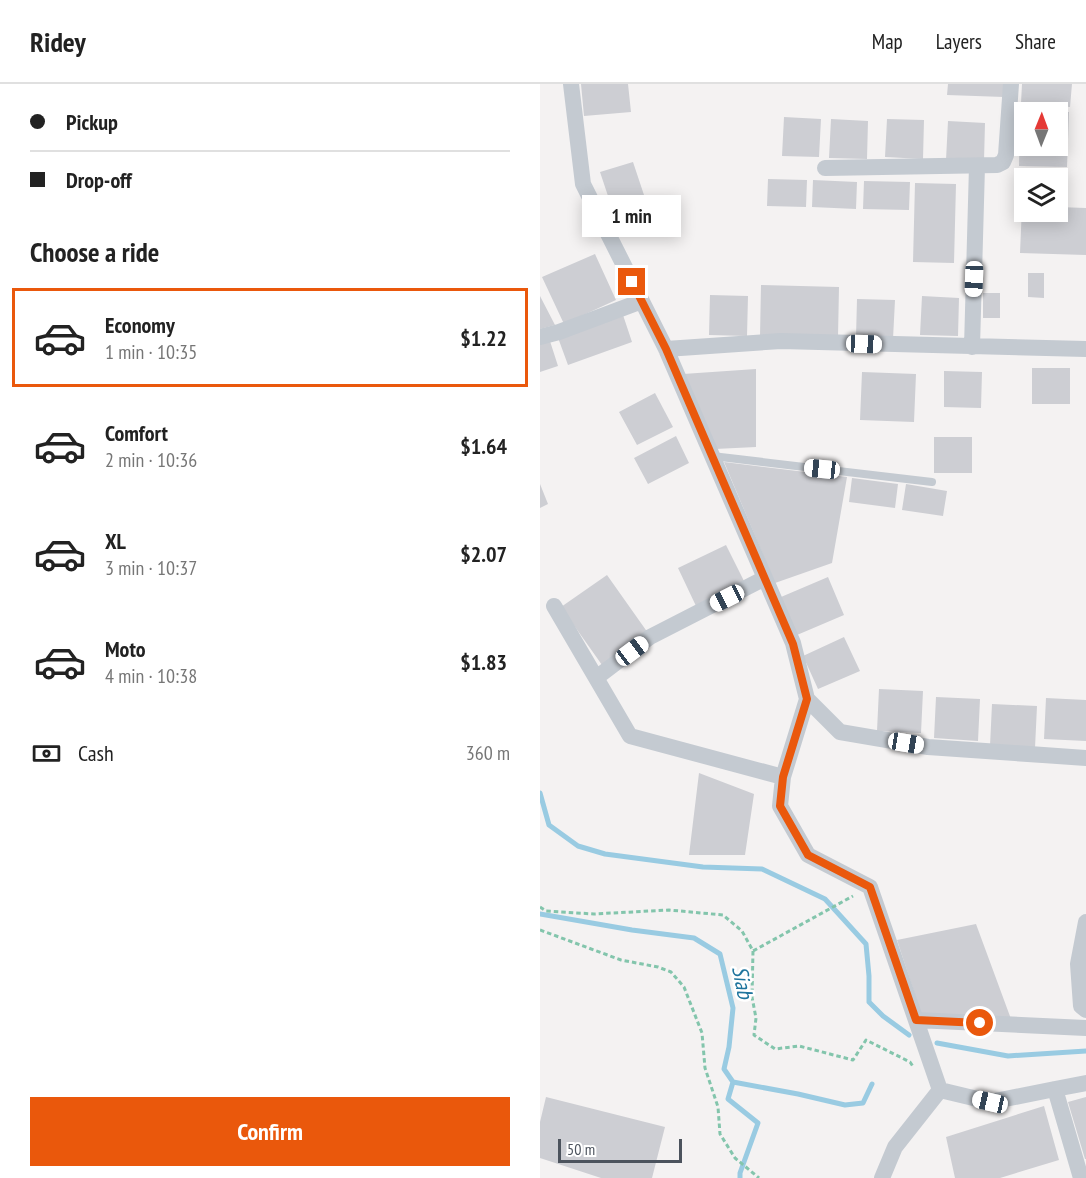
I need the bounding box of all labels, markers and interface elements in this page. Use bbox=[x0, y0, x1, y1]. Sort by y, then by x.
text: Ridey bbox=[30, 23, 86, 60]
text: Map bbox=[872, 28, 903, 55]
text: Layers bbox=[936, 28, 982, 55]
text: Share bbox=[1015, 28, 1056, 55]
north arrow bbox=[1014, 102, 1068, 156]
map controls bbox=[1014, 102, 1068, 222]
text: Pickup bbox=[66, 108, 118, 136]
text: Drop-off bbox=[66, 166, 132, 194]
button: layers bbox=[1014, 168, 1068, 222]
callout: 1 min bbox=[582, 195, 682, 237]
text: 1 min bbox=[611, 203, 652, 229]
text: Choose a ride bbox=[30, 235, 159, 269]
car bbox=[964, 261, 984, 297]
route end bbox=[618, 268, 645, 295]
icon: car bbox=[33, 311, 87, 365]
text: Economy bbox=[105, 311, 175, 339]
text: $1.22 bbox=[460, 324, 507, 352]
car bbox=[846, 334, 882, 354]
text: 1 min · 10:35 bbox=[105, 339, 197, 365]
icon: car bbox=[33, 419, 87, 473]
text: Comfort bbox=[105, 419, 168, 447]
text: $1.64 bbox=[460, 432, 507, 460]
text: 2 min · 10:36 bbox=[105, 447, 197, 473]
car bbox=[803, 458, 841, 480]
icon: car bbox=[33, 527, 87, 581]
text: XL bbox=[105, 527, 126, 555]
text: $2.07 bbox=[460, 540, 507, 568]
text: 3 min · 10:37 bbox=[105, 555, 197, 581]
car bbox=[707, 582, 747, 614]
car bbox=[612, 633, 652, 669]
icon: car bbox=[33, 635, 87, 689]
text: Moto bbox=[105, 635, 146, 663]
text: $1.83 bbox=[460, 648, 507, 676]
text: 4 min · 10:38 bbox=[105, 663, 197, 689]
car bbox=[887, 731, 925, 755]
icon: cash bbox=[30, 737, 63, 770]
text: Cash bbox=[78, 739, 114, 767]
text: 360 m bbox=[466, 740, 510, 766]
water label: Siab bbox=[726, 963, 760, 1002]
route start bbox=[966, 1009, 993, 1036]
car bbox=[970, 1089, 1010, 1115]
button: Confirm bbox=[30, 1097, 510, 1166]
scale bar bbox=[558, 1136, 682, 1164]
text: 50 m bbox=[567, 1139, 595, 1159]

